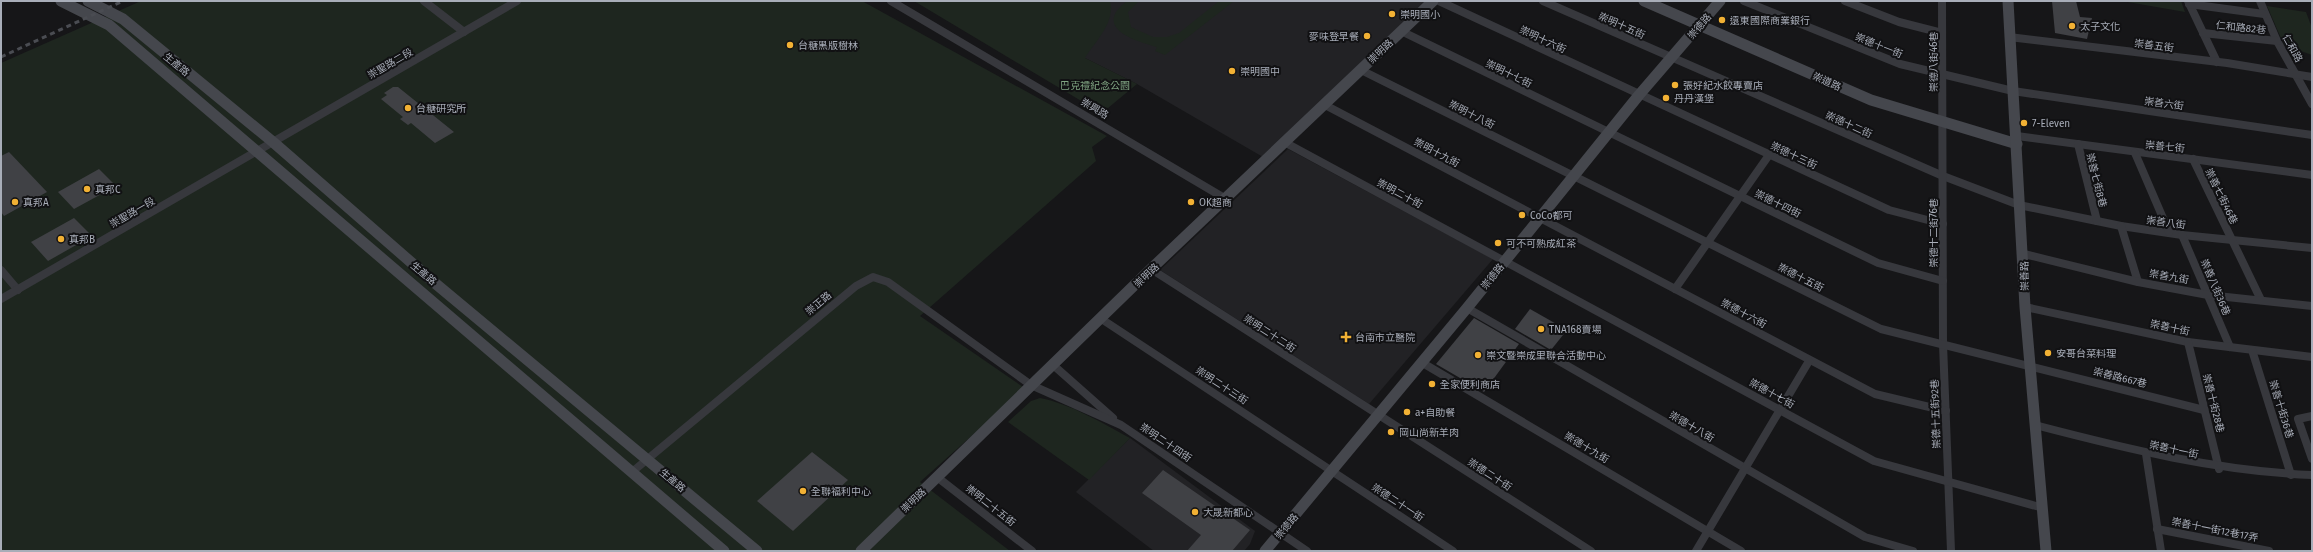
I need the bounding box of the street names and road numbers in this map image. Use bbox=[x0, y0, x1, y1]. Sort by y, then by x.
street label: 崇明十五街 bbox=[1596, 10, 1647, 42]
street label: 崇德路 bbox=[1685, 11, 1714, 42]
street label: 仁和路82巷 bbox=[2215, 19, 2267, 37]
street label: 崇明十六街 bbox=[1517, 24, 1568, 56]
street label: 崇德十一街 bbox=[1853, 31, 1904, 61]
street label: 崇德八街46巷 bbox=[1928, 32, 1940, 92]
street label: 仁和路 bbox=[2280, 32, 2305, 65]
street label: 崇明路 bbox=[1366, 37, 1396, 66]
street label: 崇善五街 bbox=[2133, 38, 2174, 54]
street label: 崇聖路二段 bbox=[366, 46, 415, 82]
street label: 生產路 bbox=[161, 51, 192, 79]
street label: 崇明十七街 bbox=[1483, 58, 1534, 90]
street label: 崇道路 bbox=[1810, 70, 1843, 93]
street label: 崇善六街 bbox=[2143, 95, 2185, 113]
street label: 崇興路 bbox=[1079, 96, 1110, 122]
street label: 崇明十八街 bbox=[1447, 98, 1497, 132]
street label: 崇德十二街 bbox=[1823, 109, 1874, 141]
street label: 崇明十九街 bbox=[1412, 136, 1461, 170]
street label: 崇善七街 bbox=[2144, 139, 2185, 155]
street label: 崇德十三街 bbox=[1768, 140, 1819, 172]
street label: 崇善七街8巷 bbox=[2083, 152, 2109, 209]
street label: 崇善七街46巷 bbox=[2202, 167, 2240, 226]
street label: 崇明二十街 bbox=[1375, 177, 1424, 211]
street label: 崇德十四街 bbox=[1752, 188, 1803, 220]
street label: 崇聖路一段 bbox=[108, 195, 157, 231]
street label: 崇德十二街76巷 bbox=[1928, 198, 1940, 268]
street label: 崇善八街 bbox=[2145, 214, 2187, 232]
street label: 崇善八街36巷 bbox=[2198, 257, 2232, 318]
street label: 生產路 bbox=[408, 260, 439, 288]
street label: 崇明路 bbox=[1132, 261, 1162, 290]
street label: 崇德路 bbox=[1479, 261, 1507, 292]
street label: 崇德十五街 bbox=[1776, 261, 1826, 295]
street label: 崇善路 bbox=[2019, 261, 2031, 291]
street label: 崇善九街 bbox=[2148, 268, 2190, 286]
street label: 崇正路 bbox=[803, 290, 834, 318]
street label: 崇德十六街 bbox=[1719, 297, 1768, 331]
street label: 崇明二十二街 bbox=[1241, 312, 1298, 355]
street label: 崇善十街 bbox=[2149, 318, 2191, 338]
street label: 崇明二十三街 bbox=[1193, 364, 1250, 407]
street label: 崇善路667巷 bbox=[2092, 366, 2148, 390]
street label: 崇善十街28巷 bbox=[2200, 372, 2226, 434]
street label: 崇德十七街 bbox=[1747, 377, 1796, 411]
street label: 崇德十五街92巷 bbox=[1929, 379, 1943, 449]
street label: 崇善十街36巷 bbox=[2266, 379, 2296, 440]
street label: 崇德十八街 bbox=[1667, 409, 1716, 445]
street label: 崇明二十四街 bbox=[1137, 421, 1194, 465]
street label: 崇德十九街 bbox=[1562, 430, 1611, 466]
street label: 崇善十一街 bbox=[2148, 439, 2199, 461]
street label: 崇德二十街 bbox=[1465, 456, 1514, 493]
street label: 生產路 bbox=[657, 467, 688, 495]
street label: 崇德二十一街 bbox=[1369, 481, 1426, 524]
street label: 崇明二十五街 bbox=[963, 483, 1018, 529]
street label: 崇明路 bbox=[899, 486, 929, 515]
street label: 崇德路 bbox=[1273, 511, 1301, 542]
street label: 崇善十一街12巷17弄 bbox=[2170, 516, 2259, 544]

